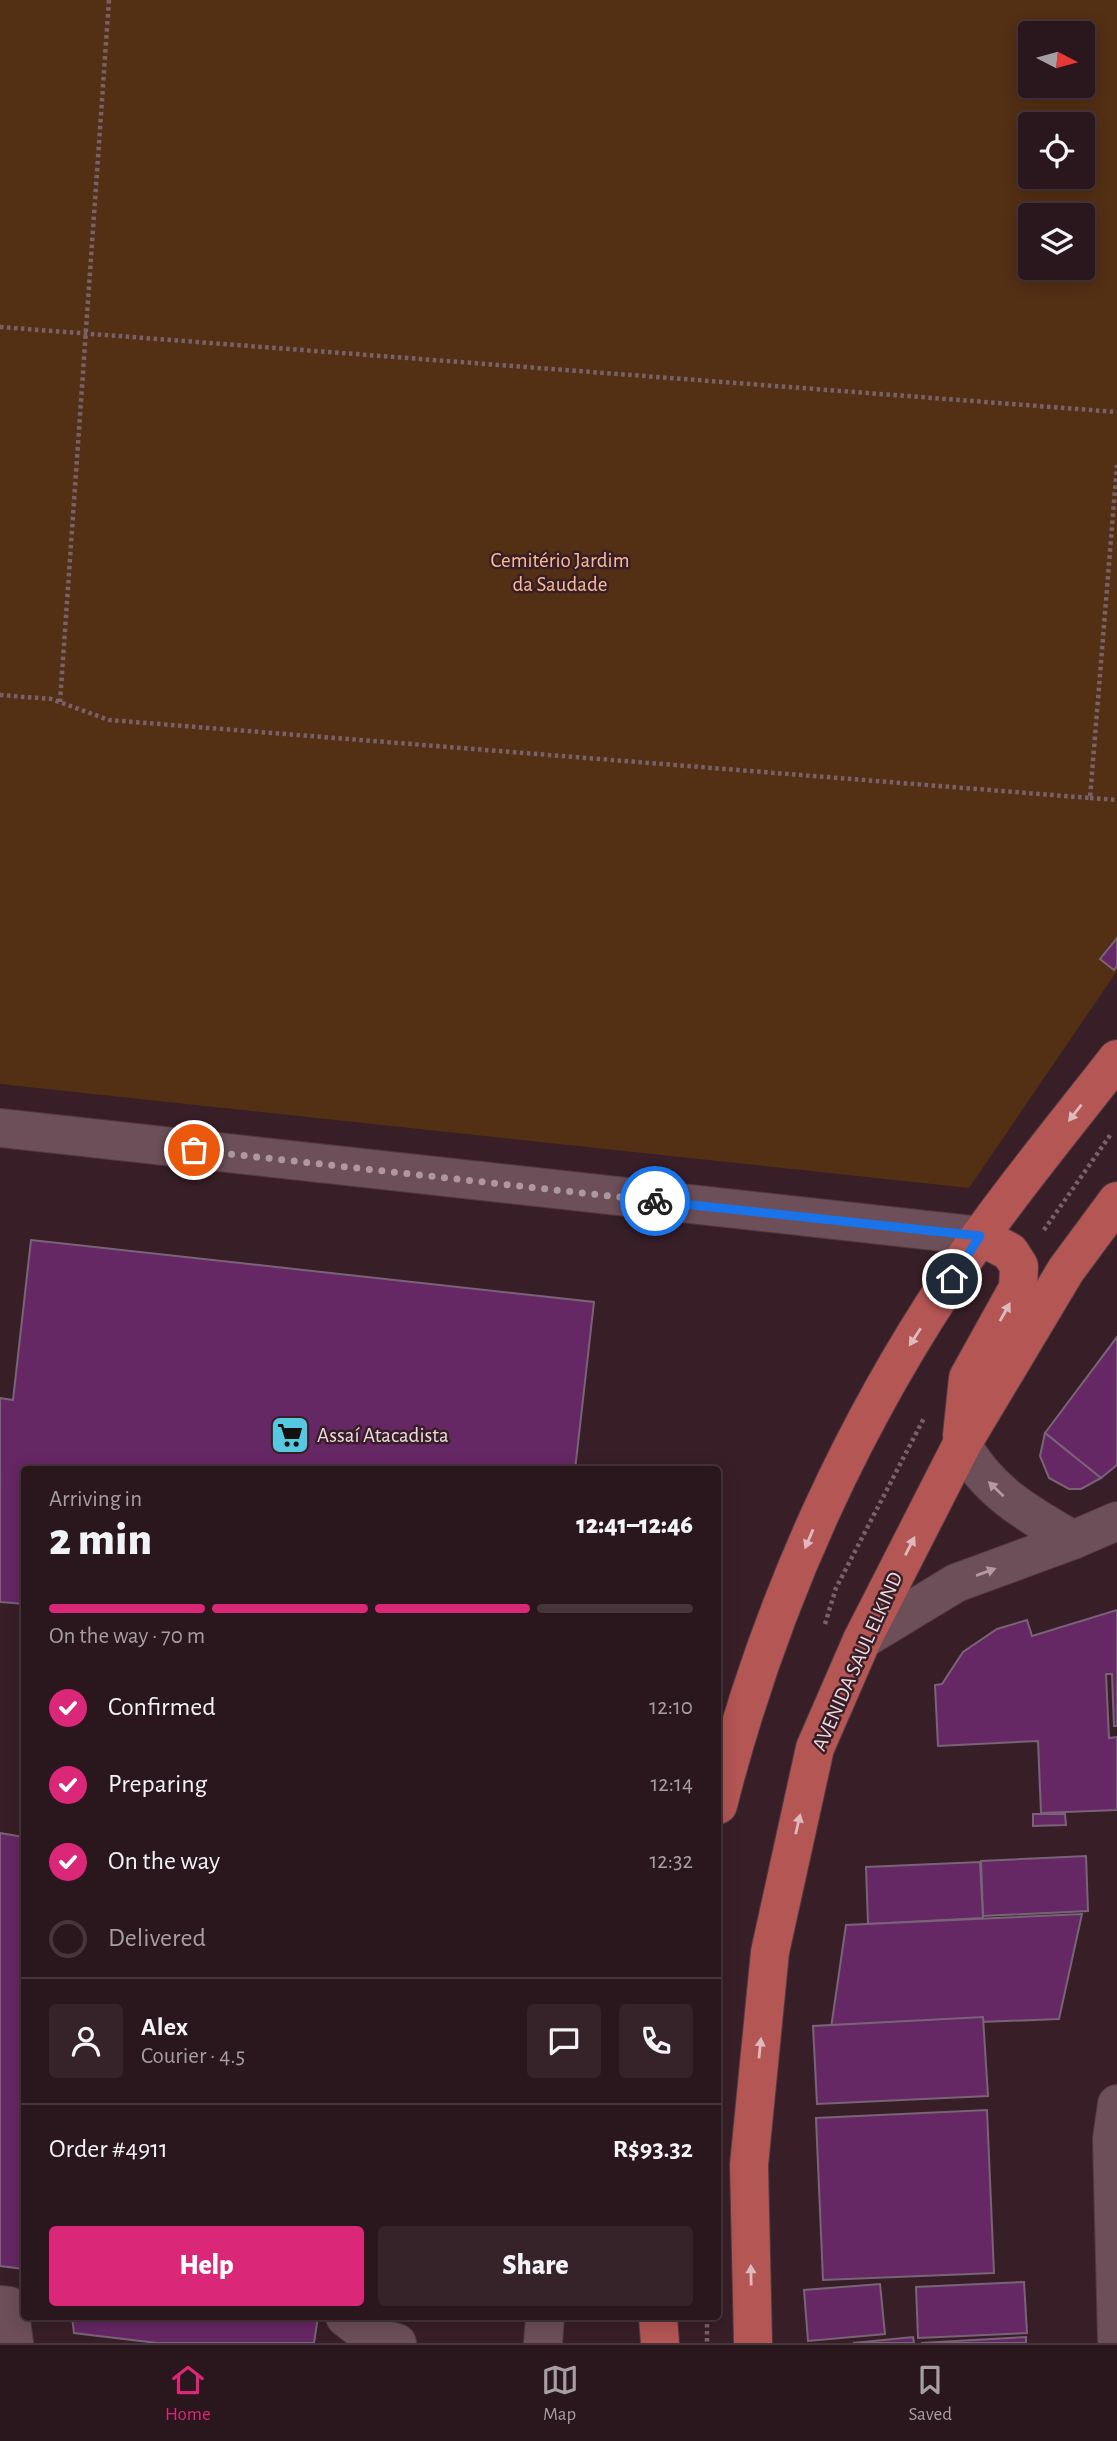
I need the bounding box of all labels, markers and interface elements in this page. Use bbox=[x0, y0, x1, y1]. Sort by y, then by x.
north arrow bbox=[1018, 21, 1096, 98]
map controls bbox=[1018, 21, 1095, 280]
button: locate bbox=[1018, 112, 1095, 189]
button: layers bbox=[1018, 203, 1095, 280]
park label: Cemitério Jardim da Saudade bbox=[491, 550, 629, 595]
one-way arrow bbox=[1068, 1103, 1083, 1121]
pin bbox=[164, 1120, 224, 1180]
icon: bag bbox=[175, 1131, 213, 1169]
courier bbox=[620, 1166, 690, 1236]
icon: bike bbox=[636, 1182, 674, 1220]
pin bbox=[922, 1249, 982, 1309]
icon: home bbox=[933, 1260, 971, 1298]
one-way arrow bbox=[999, 1302, 1011, 1322]
one-way arrow bbox=[908, 1328, 921, 1347]
supermarket icon: Assaí Atacadista bbox=[269, 1414, 311, 1456]
place label: Assaí Atacadista bbox=[317, 1425, 449, 1446]
one-way arrow bbox=[988, 1482, 1005, 1498]
text: Arriving in bbox=[49, 1488, 142, 1511]
text: 12:41–12:46 bbox=[576, 1512, 693, 1538]
text: 2 min bbox=[49, 1517, 152, 1563]
one-way arrow bbox=[803, 1528, 814, 1549]
one-way arrow bbox=[904, 1536, 915, 1556]
one-way arrow bbox=[976, 1566, 997, 1577]
street label: AVENIDA SAUL ELKIND bbox=[809, 1569, 906, 1754]
text: On the way · 70 m bbox=[49, 1625, 205, 1648]
icon: check bbox=[49, 1689, 87, 1727]
text: Confirmed bbox=[108, 1694, 216, 1720]
text: 12:10 bbox=[649, 1696, 693, 1719]
icon: check bbox=[49, 1766, 87, 1804]
text: Preparing bbox=[108, 1771, 207, 1797]
text: 12:14 bbox=[650, 1773, 693, 1796]
one-way arrow bbox=[793, 1813, 804, 1835]
icon: check bbox=[49, 1843, 87, 1881]
text: On the way bbox=[108, 1848, 220, 1874]
text: 12:32 bbox=[649, 1850, 693, 1873]
text: Delivered bbox=[108, 1925, 206, 1951]
button: person bbox=[49, 2004, 123, 2078]
button: chat bbox=[527, 2004, 601, 2078]
button: phone bbox=[619, 2004, 693, 2078]
text: Alex bbox=[141, 2014, 188, 2040]
one-way arrow bbox=[755, 2037, 766, 2059]
text: Courier · 4.5 bbox=[141, 2045, 245, 2068]
text: Order #4911 bbox=[49, 2136, 168, 2162]
text: R$93.32 bbox=[613, 2136, 693, 2162]
button: Help bbox=[49, 2226, 364, 2306]
button: Share bbox=[378, 2226, 693, 2306]
one-way arrow bbox=[745, 2264, 757, 2286]
tab: Home bbox=[165, 2361, 211, 2426]
tab: Map bbox=[541, 2361, 579, 2426]
tab: Saved bbox=[909, 2361, 952, 2426]

